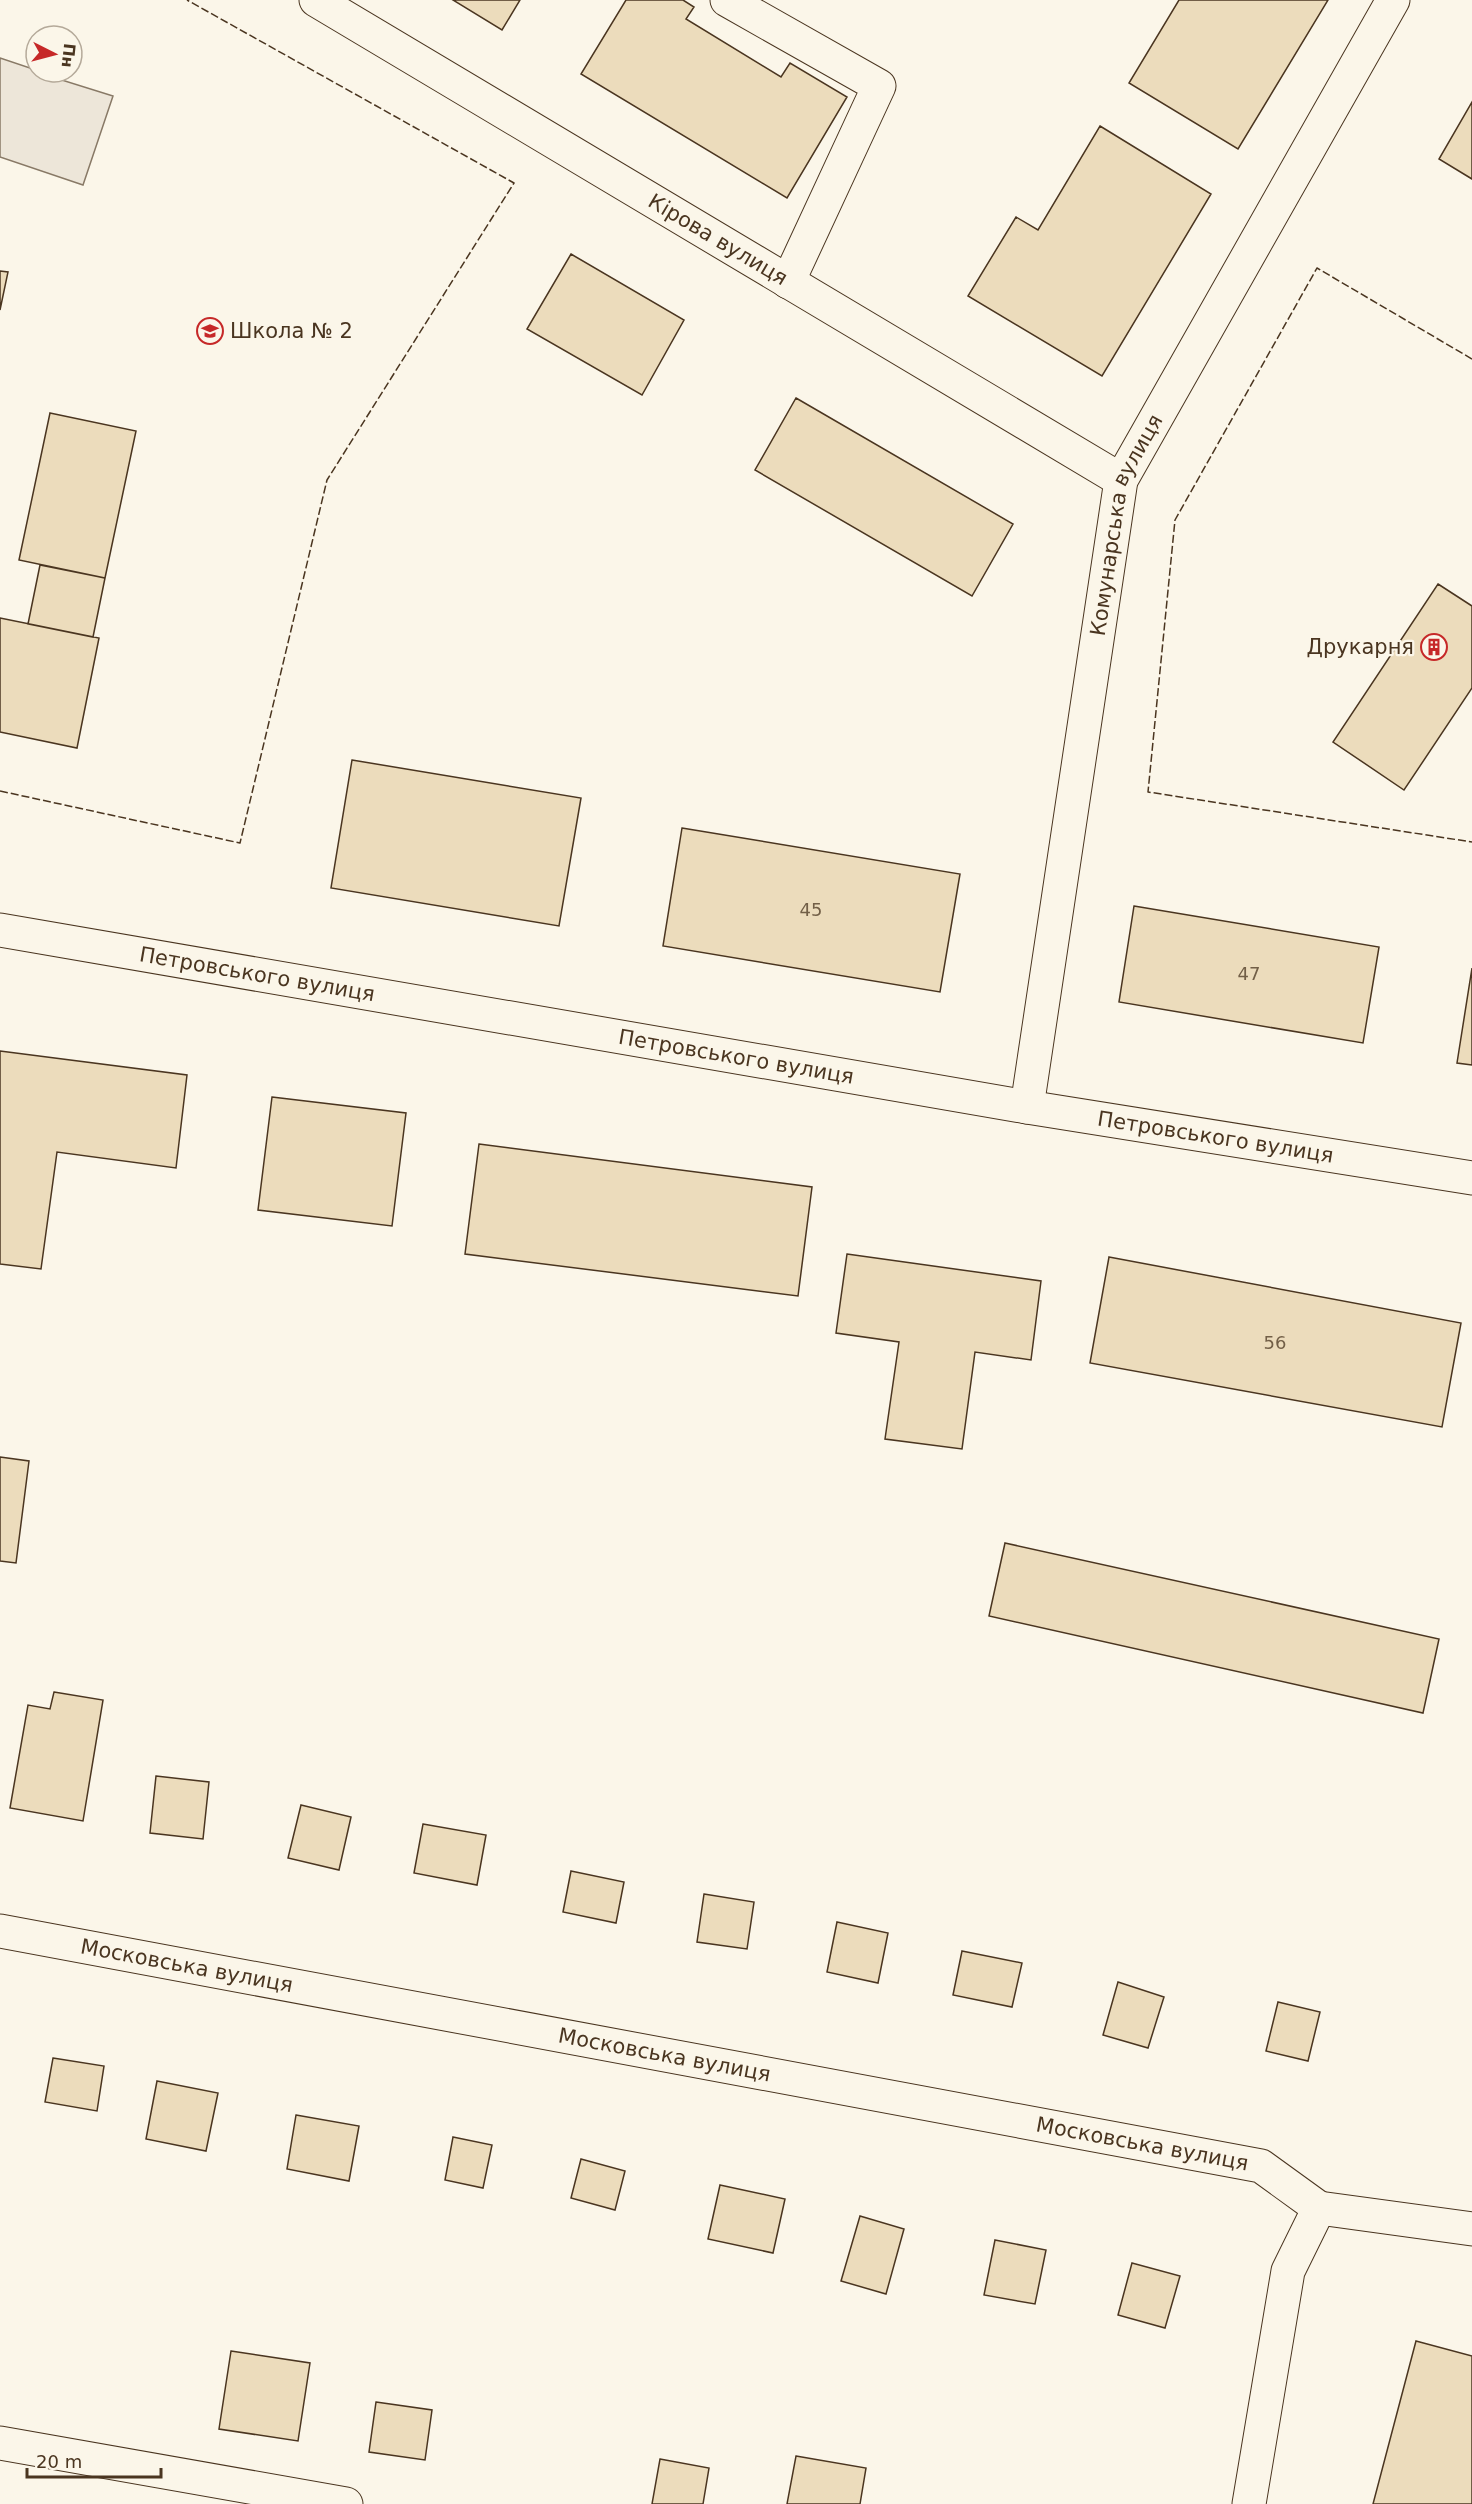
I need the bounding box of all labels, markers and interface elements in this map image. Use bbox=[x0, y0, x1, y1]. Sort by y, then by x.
north arrow bbox=[24, 24, 84, 84]
text: Пн bbox=[58, 42, 79, 69]
street label: Кірова вулиця bbox=[644, 189, 792, 290]
school or university icon: Школа № 2 bbox=[195, 316, 225, 346]
place label: Школа № 2 bbox=[230, 319, 353, 343]
street label: Комунарська вулиця bbox=[1086, 410, 1168, 638]
building icon: Друкарня bbox=[1419, 632, 1449, 662]
place label: Друкарня bbox=[1307, 635, 1414, 659]
house number: 45 bbox=[800, 899, 822, 920]
street label: Петровського вулиця bbox=[138, 942, 377, 1006]
house number: 47 bbox=[1238, 963, 1260, 984]
street label: Петровського вулиця bbox=[617, 1025, 856, 1089]
street label: Петровського вулиця bbox=[1096, 1106, 1335, 1168]
house number: 56 bbox=[1264, 1332, 1286, 1353]
street label: Московська вулиця bbox=[79, 1934, 295, 1997]
street label: Московська вулиця bbox=[556, 2023, 773, 2086]
street label: Московська вулиця bbox=[1034, 2112, 1250, 2175]
scale bar bbox=[27, 2441, 160, 2479]
text: 20 m bbox=[36, 2451, 82, 2472]

